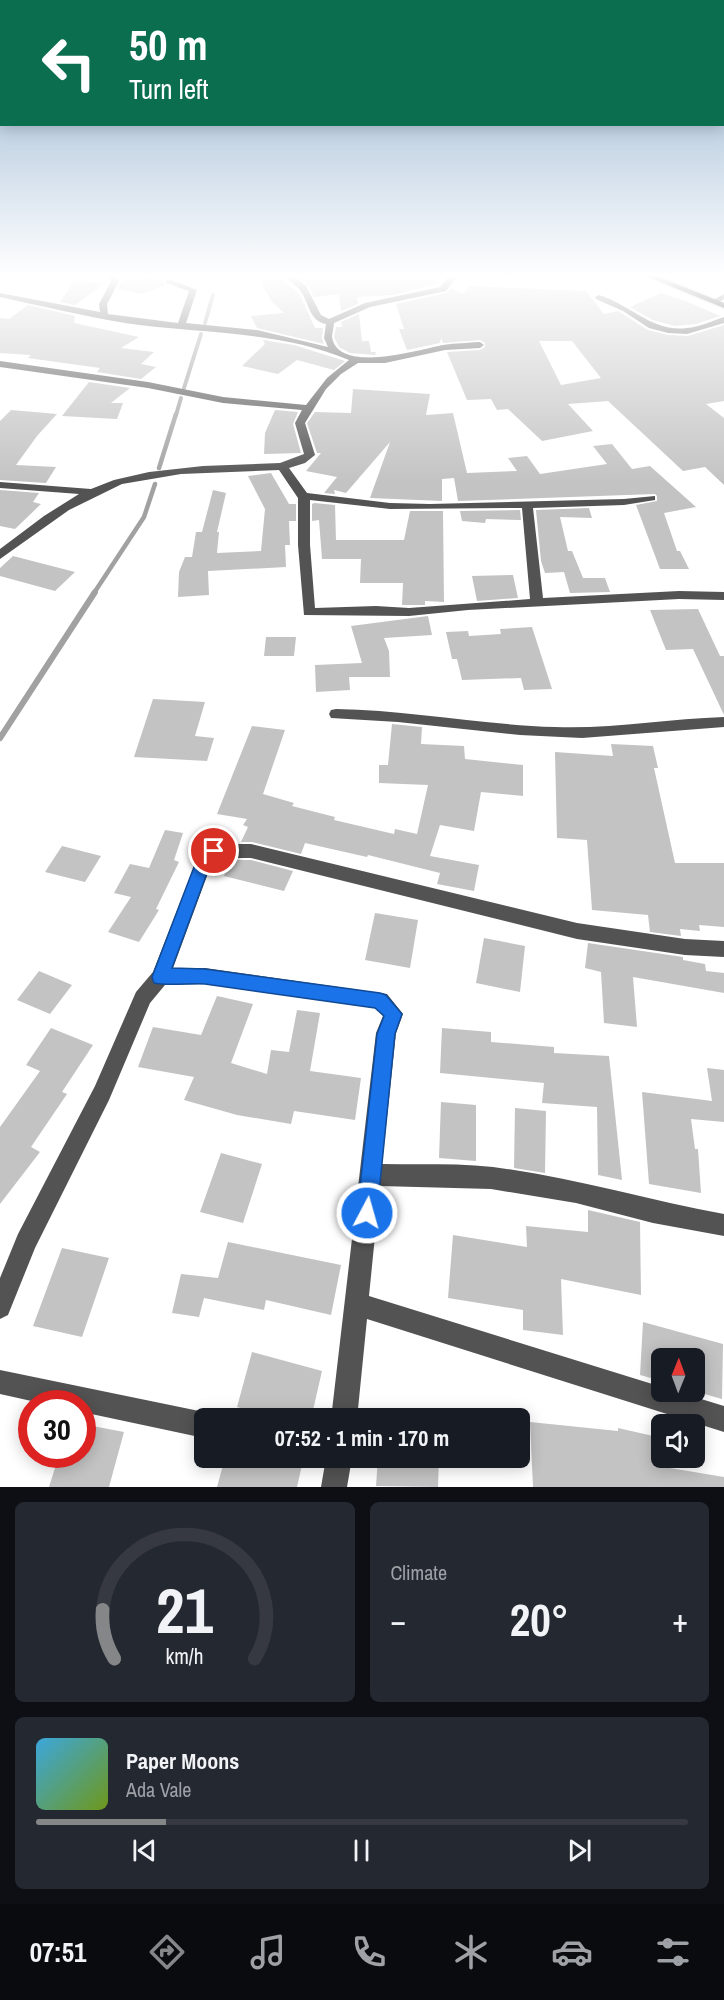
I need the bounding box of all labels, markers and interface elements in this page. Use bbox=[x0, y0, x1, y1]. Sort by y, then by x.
text: 50 m bbox=[129, 17, 208, 73]
icon: left bbox=[30, 24, 108, 102]
text: Turn left bbox=[129, 71, 208, 107]
pin bbox=[188, 825, 239, 876]
icon: arrive bbox=[197, 834, 230, 867]
position arrow bbox=[335, 1181, 399, 1245]
north arrow bbox=[651, 1348, 705, 1402]
map controls bbox=[651, 1348, 705, 1468]
speed limit sign: 30 bbox=[18, 1390, 96, 1468]
button: sound bbox=[651, 1414, 705, 1468]
text: 07:52 · 1 min · 170 m bbox=[275, 1423, 449, 1453]
text: Climate bbox=[391, 1559, 447, 1586]
text: 21 bbox=[156, 1568, 214, 1652]
text: 20° bbox=[510, 1589, 569, 1650]
text: − bbox=[391, 1598, 406, 1642]
text: + bbox=[672, 1598, 688, 1642]
text: km/h bbox=[166, 1642, 204, 1671]
text: Paper Moons bbox=[126, 1746, 239, 1776]
text: Ada Vale bbox=[126, 1776, 191, 1803]
icon: previous bbox=[128, 1834, 161, 1867]
icon: pause bbox=[345, 1834, 378, 1867]
icon: next bbox=[563, 1834, 596, 1867]
icon: directions bbox=[146, 1931, 188, 1973]
icon: music bbox=[247, 1931, 289, 1973]
icon: phone bbox=[348, 1931, 390, 1973]
icon: climate bbox=[450, 1931, 492, 1973]
icon: car bbox=[551, 1931, 593, 1973]
icon: filters bbox=[652, 1931, 694, 1973]
text: 07:51 bbox=[30, 1934, 86, 1970]

